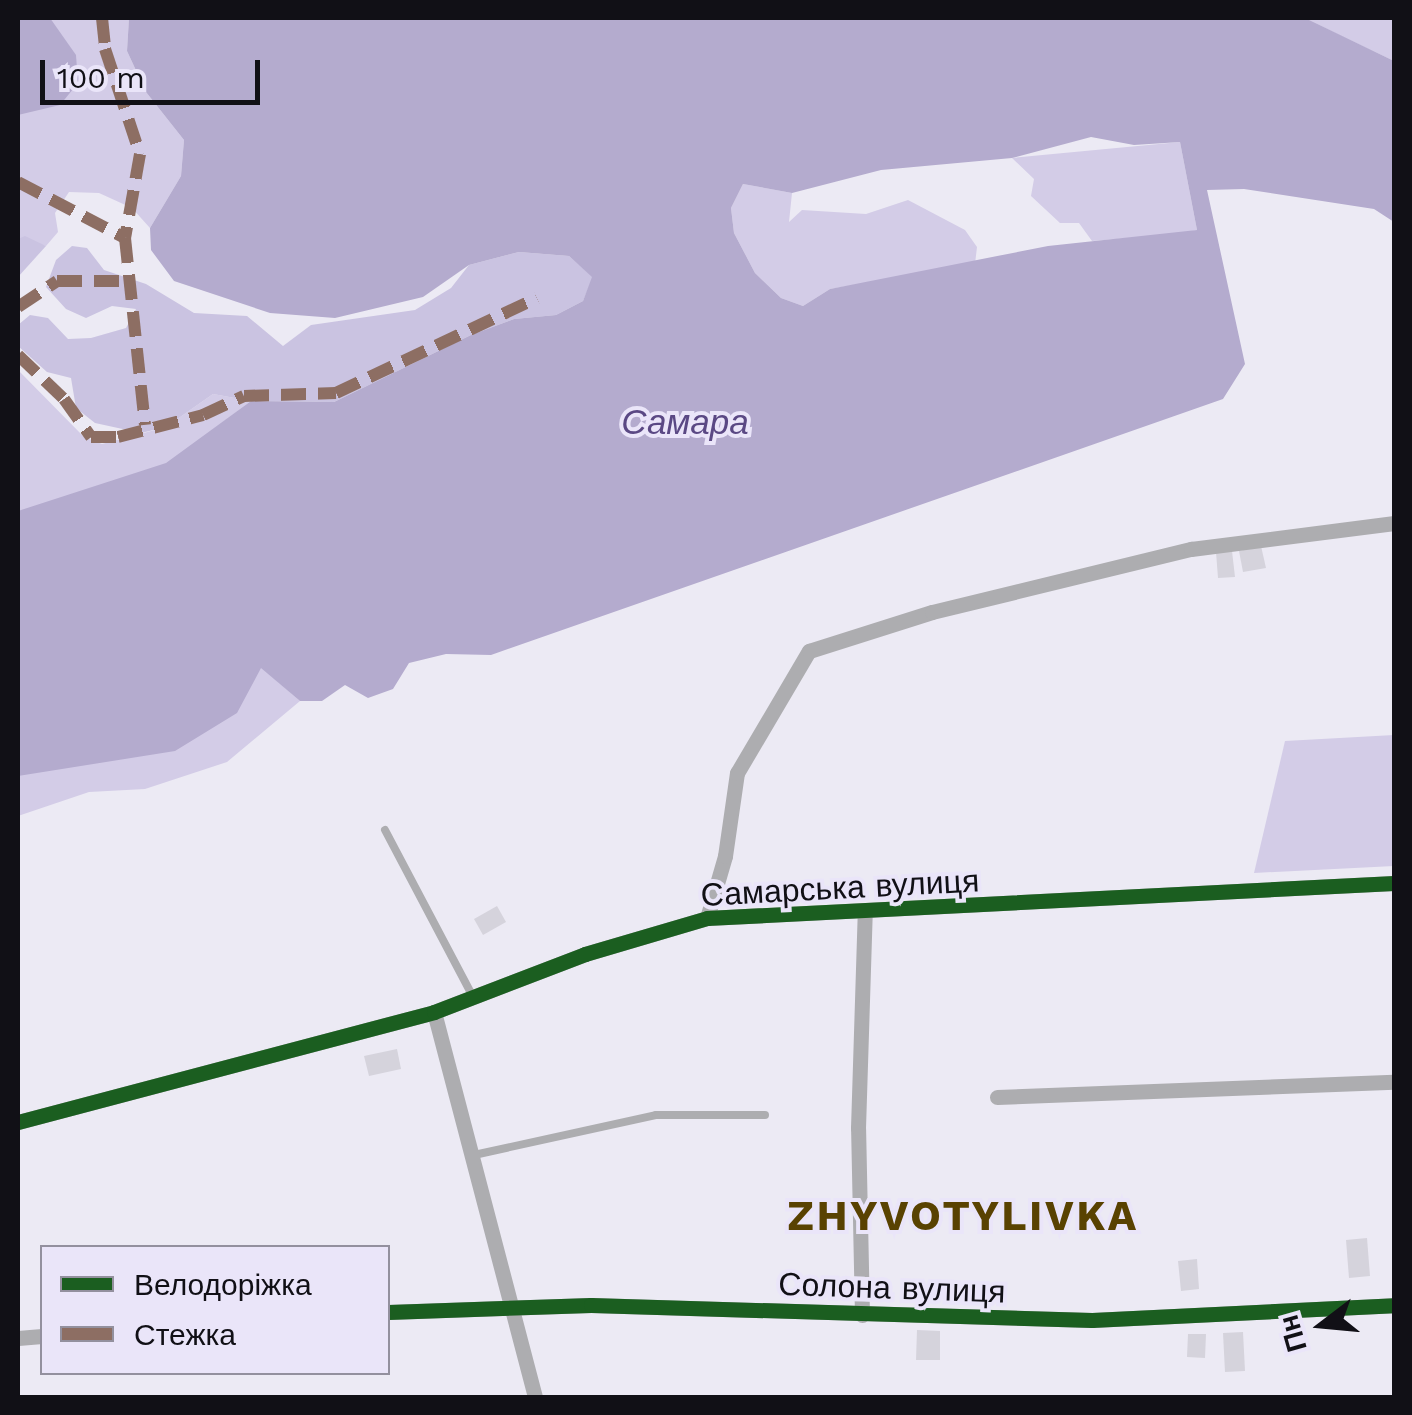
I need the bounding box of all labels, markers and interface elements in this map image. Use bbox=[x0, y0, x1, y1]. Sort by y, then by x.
scale bar bbox=[45, 40, 265, 102]
text: 100 m bbox=[57, 60, 145, 95]
water label: Самара bbox=[621, 401, 749, 443]
street label: Самарська вулиця bbox=[700, 862, 980, 914]
district label: ZHYVOTYLIVKA bbox=[787, 1191, 1139, 1241]
legend bbox=[40, 1245, 390, 1375]
street label: Солона вулиця bbox=[778, 1265, 1006, 1311]
text: Велодоріжка bbox=[134, 1267, 312, 1302]
north arrow bbox=[1272, 1275, 1372, 1375]
text: Пн bbox=[1272, 1311, 1314, 1356]
text: Стежка bbox=[134, 1317, 236, 1352]

